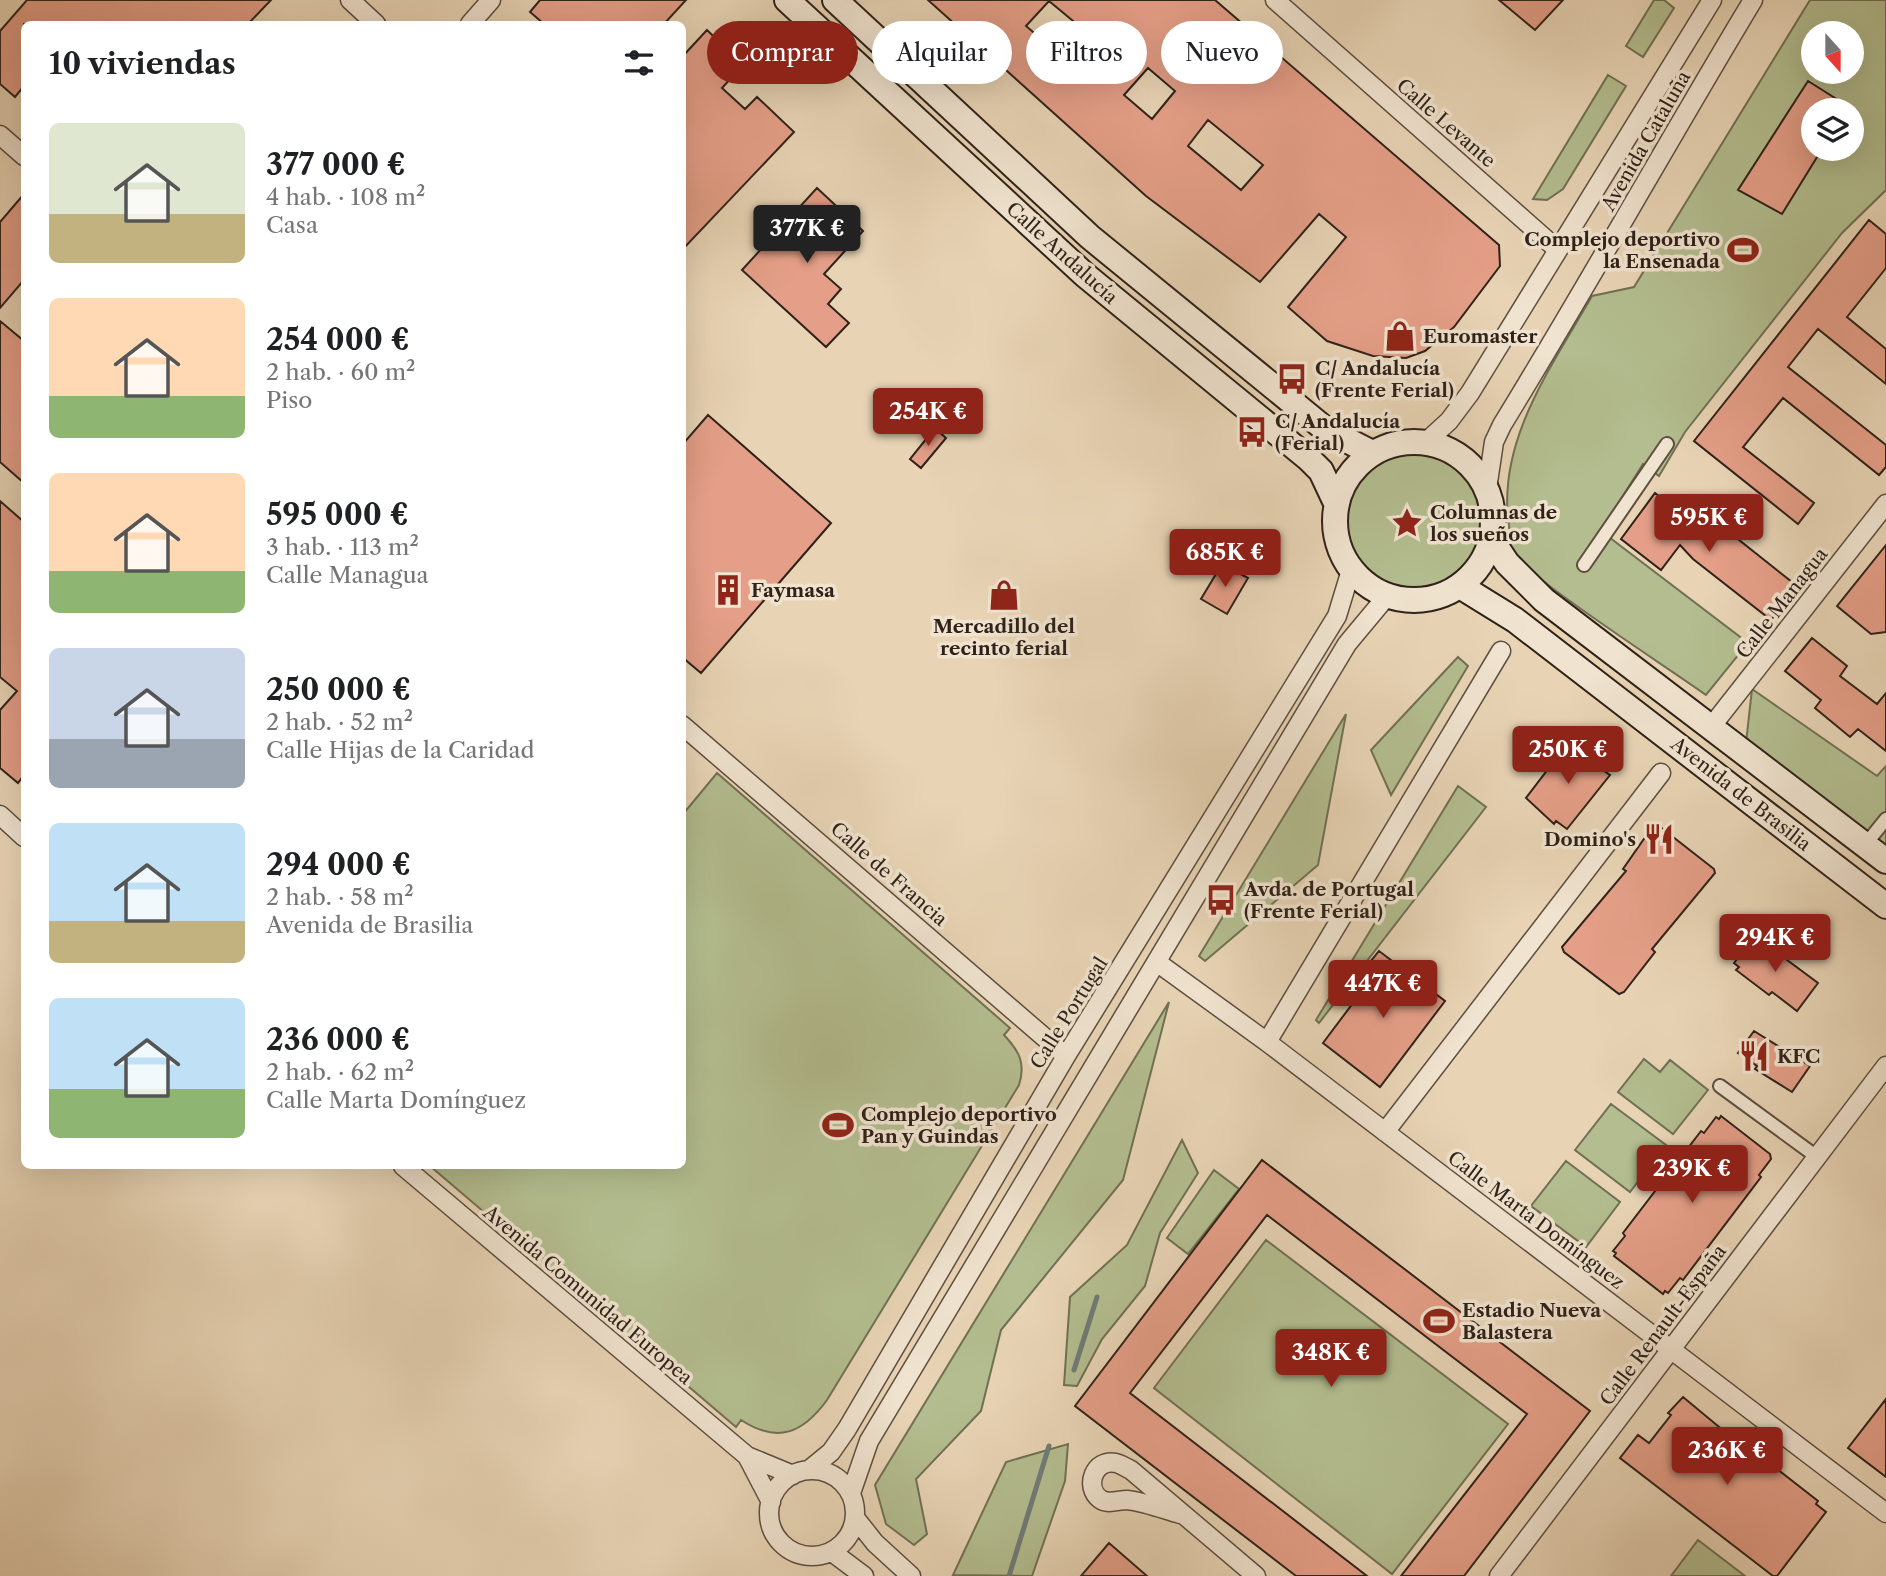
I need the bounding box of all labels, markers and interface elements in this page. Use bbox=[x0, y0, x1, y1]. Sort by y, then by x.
chip: Comprar bbox=[707, 21, 858, 84]
chip: Alquilar bbox=[872, 21, 1012, 84]
chip: Filtros bbox=[1026, 21, 1147, 84]
chip: Nuevo bbox=[1161, 21, 1283, 84]
north arrow bbox=[1801, 21, 1864, 84]
map controls bbox=[1801, 21, 1864, 161]
icon: filters bbox=[620, 44, 658, 82]
text: 10 viviendas bbox=[49, 45, 236, 82]
street label: Avenida Cataluña bbox=[1596, 67, 1695, 216]
street label: Calle Levante bbox=[1392, 74, 1500, 172]
button: layers bbox=[1801, 98, 1864, 161]
text: 377 000 € bbox=[266, 146, 406, 183]
icon: home bbox=[105, 151, 189, 235]
text: 4 hab. · 108 m² bbox=[266, 183, 425, 211]
street label: Calle Andalucía bbox=[1002, 197, 1122, 309]
pin: 377K € bbox=[750, 205, 864, 265]
text: Casa bbox=[266, 211, 318, 239]
text: 377K € bbox=[769, 214, 845, 242]
place label: Complejo deportivo la Ensenada bbox=[1524, 228, 1721, 273]
sports icon: Complejo deportivo la Ensenada bbox=[1726, 233, 1760, 267]
shop icon: Euromaster bbox=[1383, 319, 1417, 353]
text: 254 000 € bbox=[266, 321, 410, 358]
place label: Euromaster bbox=[1423, 325, 1538, 348]
icon: home bbox=[105, 326, 189, 410]
place label: C/ Andalucía (Frente Ferial) bbox=[1315, 357, 1454, 402]
text: 2 hab. · 60 m² bbox=[266, 358, 416, 386]
bus stop icon: C/ Andalucía (Frente Ferial) bbox=[1275, 362, 1309, 396]
text: Piso bbox=[266, 386, 312, 414]
pin: 254K € bbox=[871, 388, 985, 448]
text: 254K € bbox=[889, 397, 967, 425]
place label: C/ Andalucía (Ferial) bbox=[1275, 410, 1401, 455]
bus stop icon: C/ Andalucía (Ferial) bbox=[1235, 415, 1269, 449]
pin: 595K € bbox=[1652, 494, 1766, 554]
text: 595 000 € bbox=[266, 496, 408, 533]
icon: home bbox=[105, 501, 189, 585]
place label: Columnas de los sueños bbox=[1430, 501, 1557, 546]
text: 595K € bbox=[1670, 503, 1748, 531]
place icon: Columnas de los sueños bbox=[1390, 506, 1424, 540]
pin: 685K € bbox=[1168, 530, 1282, 589]
text: 3 hab. · 113 m² bbox=[266, 533, 419, 561]
text: 685K € bbox=[1186, 538, 1264, 566]
street label: Calle Managua bbox=[1732, 543, 1832, 663]
text: Calle Managua bbox=[266, 561, 429, 589]
building icon: Faymasa bbox=[711, 573, 745, 607]
shop icon: Mercadillo del recinto ferial bbox=[987, 578, 1021, 612]
place label: Faymasa bbox=[751, 579, 836, 602]
place label: Mercadillo del recinto ferial bbox=[933, 615, 1075, 660]
text: 250 000 € bbox=[266, 671, 411, 708]
icon: home bbox=[105, 676, 189, 760]
text: 2 hab. · 52 m² bbox=[266, 708, 413, 736]
pin: 250K € bbox=[1511, 726, 1625, 786]
street label: Avenida de Brasilia bbox=[1666, 732, 1816, 856]
text: 250K € bbox=[1528, 735, 1608, 763]
text: Calle Hijas de la Caridad bbox=[266, 736, 535, 764]
street label: Calle de Francia bbox=[826, 817, 952, 931]
restaurant icon: Domino's bbox=[1642, 822, 1676, 856]
place label: Domino's bbox=[1544, 828, 1636, 851]
text: 294 000 € bbox=[266, 846, 411, 883]
icon: home bbox=[105, 851, 189, 935]
place label: Avda. de Portugal (Frente Ferial) bbox=[1243, 878, 1414, 923]
text: 2 hab. · 58 m² bbox=[266, 883, 414, 911]
bus stop icon: Avda. de Portugal (Frente Ferial) bbox=[1204, 883, 1238, 917]
text: Avenida de Brasilia bbox=[266, 911, 473, 939]
pin: 294K € bbox=[1718, 914, 1832, 974]
text: 294K € bbox=[1735, 923, 1815, 951]
street label: Calle Portugal bbox=[1025, 953, 1113, 1073]
pin: 447K € bbox=[1326, 960, 1440, 1020]
text: 447K € bbox=[1344, 969, 1422, 997]
text: 236 000 € bbox=[266, 1021, 410, 1058]
icon: home bbox=[105, 1026, 189, 1110]
restaurant icon: KFC bbox=[1737, 1039, 1771, 1073]
place label: KFC bbox=[1777, 1045, 1820, 1068]
text: 2 hab. · 62 m² bbox=[266, 1058, 414, 1086]
text: Calle Marta Domínguez bbox=[266, 1086, 526, 1114]
place label: Complejo deportivo Pan y Guindas bbox=[861, 1103, 1057, 1148]
sports icon: Complejo deportivo Pan y Guindas bbox=[821, 1108, 855, 1142]
street label: Calle Marta Domínguez bbox=[1443, 1146, 1629, 1294]
pin: 239K € bbox=[1635, 1146, 1749, 1205]
text: 239K € bbox=[1653, 1154, 1731, 1182]
street label: Avenida Comunidad Europea bbox=[478, 1200, 697, 1389]
street label: Calle Renault-España bbox=[1595, 1240, 1731, 1410]
place label: Estadio Nueva Balastera bbox=[1462, 1299, 1602, 1344]
sports icon: Estadio Nueva Balastera bbox=[1422, 1304, 1456, 1338]
pin: 348K € bbox=[1274, 1330, 1388, 1389]
text: 348K € bbox=[1292, 1338, 1371, 1366]
pin: 236K € bbox=[1670, 1428, 1784, 1487]
text: 236K € bbox=[1688, 1436, 1766, 1464]

